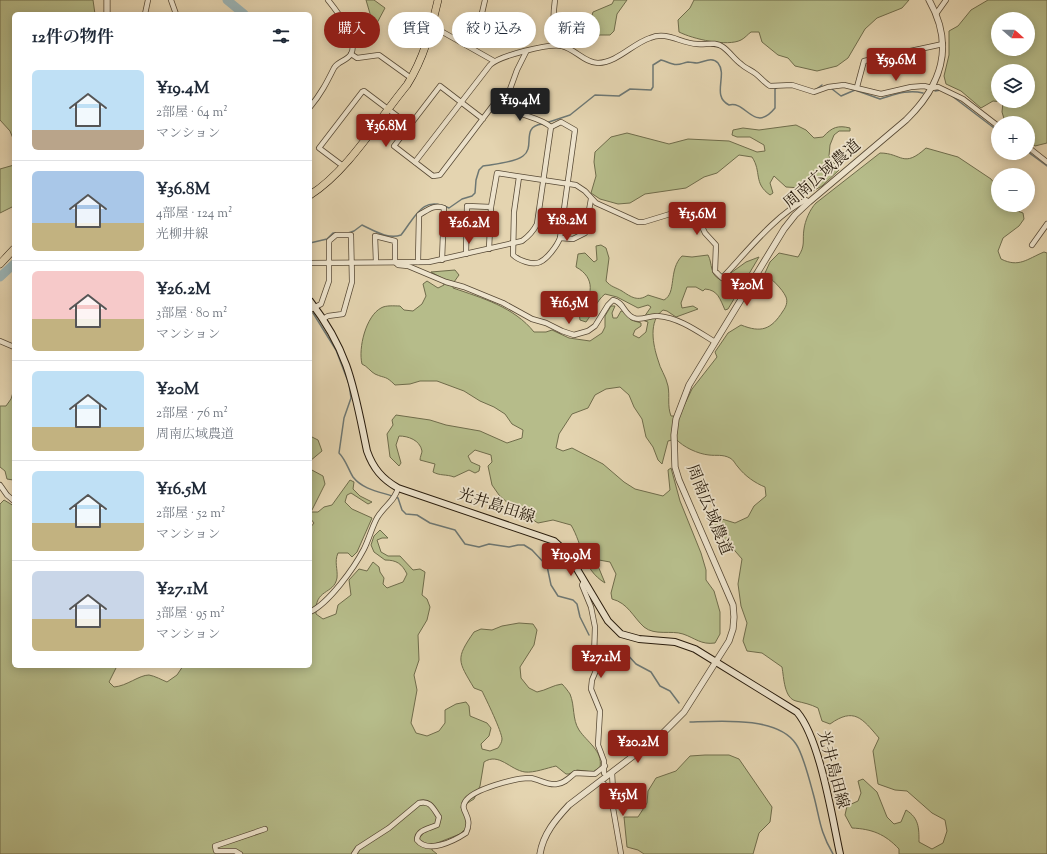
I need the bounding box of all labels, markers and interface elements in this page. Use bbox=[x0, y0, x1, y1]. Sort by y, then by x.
chip: 購入 bbox=[324, 12, 380, 48]
chip: 賃貸 bbox=[388, 12, 444, 48]
chip: 絞り込み bbox=[452, 12, 536, 48]
chip: 新着 bbox=[544, 12, 600, 48]
north arrow bbox=[991, 12, 1035, 56]
map controls bbox=[991, 12, 1035, 212]
icon: filters bbox=[270, 25, 292, 47]
text: 12件の物件 bbox=[32, 26, 114, 50]
pin: ¥59.6M bbox=[863, 48, 929, 82]
text: ¥59.6M bbox=[876, 52, 916, 70]
button: layers bbox=[991, 64, 1035, 108]
text: ¥19.4M bbox=[156, 77, 209, 101]
icon: home bbox=[64, 86, 112, 134]
pin: ¥19.4M bbox=[487, 88, 553, 122]
text: ¥19.4M bbox=[500, 92, 540, 110]
text: 2部屋 · 64 m² bbox=[156, 104, 228, 122]
pin: ¥36.8M bbox=[353, 114, 419, 148]
button: + bbox=[991, 116, 1035, 160]
text: ¥36.8M bbox=[365, 118, 407, 136]
text: マンション bbox=[156, 125, 220, 143]
street label: 周南広域農道 bbox=[779, 135, 867, 215]
button: − bbox=[991, 168, 1035, 212]
text: ¥36.8M bbox=[156, 178, 210, 202]
icon: home bbox=[64, 187, 112, 235]
pin: ¥15.6M bbox=[664, 202, 730, 236]
text: 4部屋 · 124 m² bbox=[156, 205, 232, 223]
text: ¥15.6M bbox=[678, 206, 716, 224]
pin: ¥18.2M bbox=[534, 208, 600, 242]
pin: ¥26.2M bbox=[436, 211, 502, 245]
text: ¥18.2M bbox=[547, 212, 587, 230]
text: ¥26.2M bbox=[448, 215, 490, 233]
text: 光柳井線 bbox=[156, 226, 208, 244]
pin: ¥20M bbox=[723, 273, 771, 307]
text: ¥20M bbox=[731, 277, 763, 295]
text: ¥26.2M bbox=[156, 278, 211, 302]
icon: home bbox=[64, 287, 112, 335]
pin: ¥16.5M bbox=[536, 291, 602, 325]
text: ¥16.5M bbox=[550, 295, 588, 313]
text: 3部屋 · 80 m² bbox=[156, 305, 227, 323]
text: マンション bbox=[156, 326, 220, 344]
text: ¥20M bbox=[156, 378, 199, 402]
icon: home bbox=[64, 387, 112, 435]
text: 2部屋 · 76 m² bbox=[156, 405, 228, 423]
text: 周南広域農道 bbox=[156, 426, 234, 444]
street label: 周南広域農道 bbox=[679, 461, 737, 559]
text: ¥16.5M bbox=[156, 478, 207, 502]
street label: 光井島田線 bbox=[454, 484, 538, 530]
icon: home bbox=[64, 487, 112, 535]
text: 2部屋 · 52 m² bbox=[156, 505, 225, 523]
text: マンション bbox=[156, 526, 220, 544]
pin: ¥19.9M bbox=[538, 543, 604, 577]
text: ¥19.9M bbox=[551, 547, 591, 565]
text: ¥27.1M bbox=[156, 578, 208, 602]
icon: home bbox=[64, 587, 112, 635]
text: 3部屋 · 95 m² bbox=[156, 605, 225, 623]
text: マンション bbox=[156, 626, 220, 644]
pin: ¥27.1M bbox=[568, 645, 634, 679]
text: ¥27.1M bbox=[581, 649, 621, 667]
street label: 光井島田線 bbox=[811, 728, 853, 812]
pin: ¥20.2M bbox=[605, 730, 671, 764]
text: ¥20.2M bbox=[617, 734, 659, 752]
pin: ¥15M bbox=[599, 783, 647, 817]
text: ¥15M bbox=[608, 787, 638, 805]

